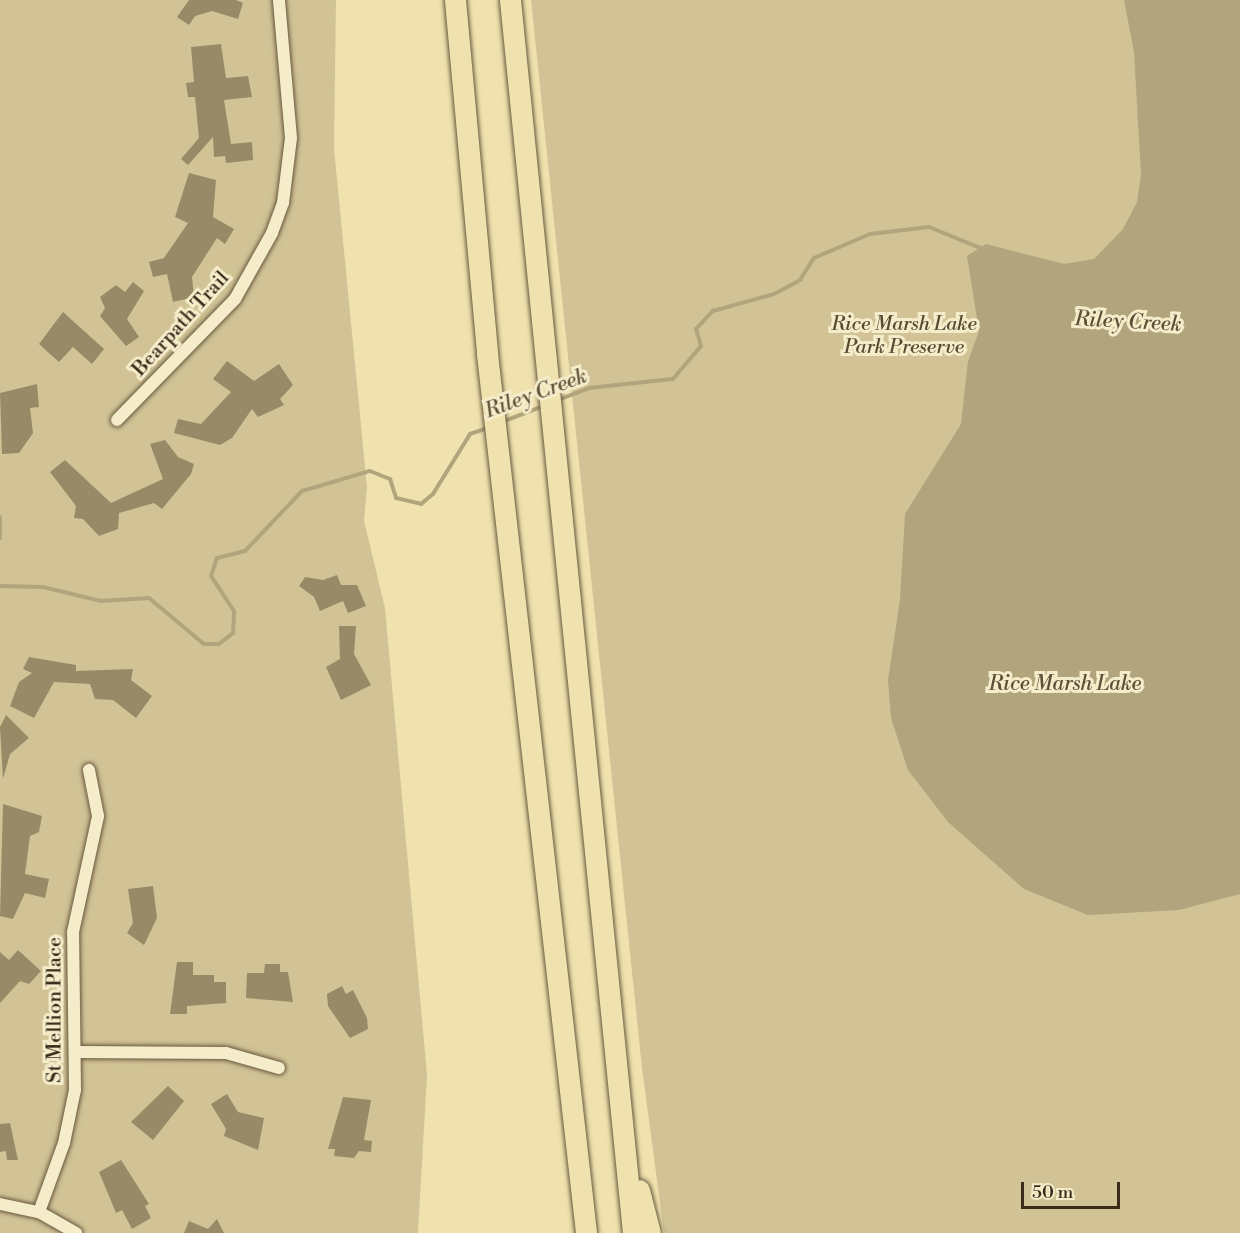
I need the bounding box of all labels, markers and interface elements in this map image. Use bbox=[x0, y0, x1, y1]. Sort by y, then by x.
street label: Bearpath Trail bbox=[128, 267, 234, 381]
water label: Riley Creek bbox=[1074, 307, 1182, 337]
park label: Rice Marsh Lake Park Preserve bbox=[831, 312, 977, 359]
water label: Riley Creek bbox=[481, 364, 591, 424]
water label: Rice Marsh Lake bbox=[989, 671, 1141, 697]
street label: St Mellion Place bbox=[43, 937, 67, 1083]
scale bar bbox=[1024, 1170, 1123, 1208]
text: 50 m bbox=[1032, 1181, 1073, 1204]

